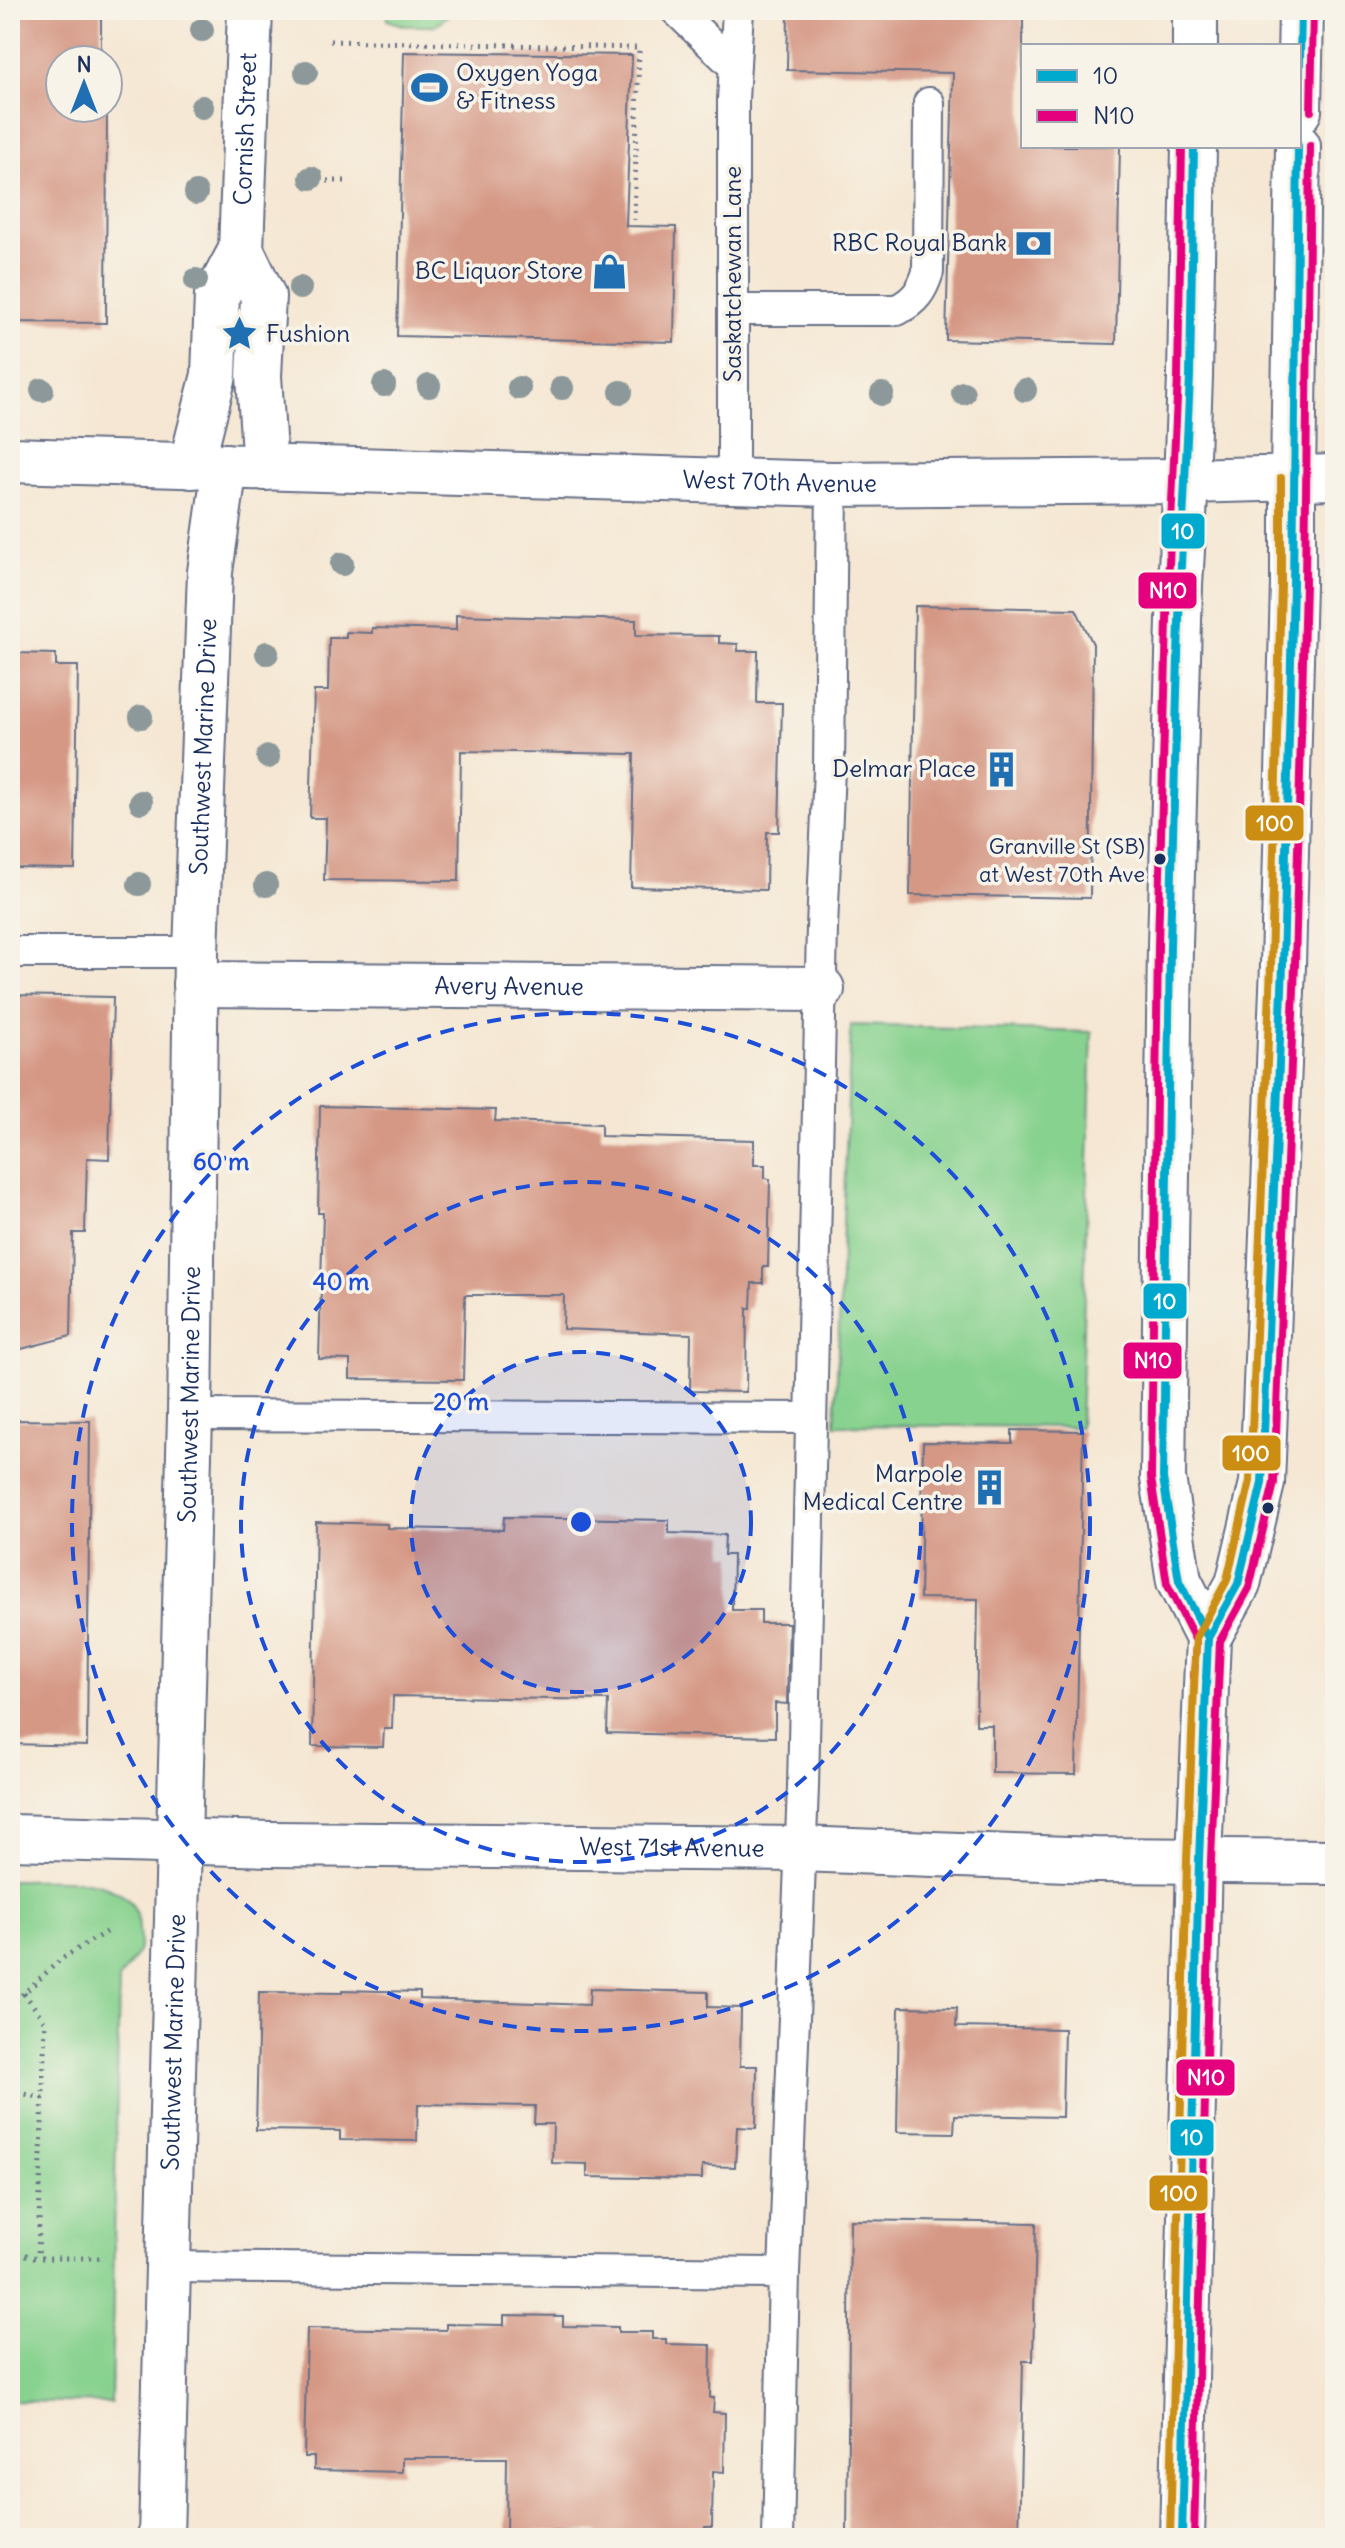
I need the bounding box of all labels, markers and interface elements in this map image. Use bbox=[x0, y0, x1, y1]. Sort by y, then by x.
north arrow bbox=[44, 44, 124, 124]
legend bbox=[1021, 44, 1301, 148]
text: N bbox=[76, 50, 92, 78]
street label: Cornish Street bbox=[227, 52, 262, 206]
place label: Oxygen Yoga & Fitness bbox=[456, 57, 598, 115]
text: 10 bbox=[1093, 60, 1118, 90]
sports icon: Oxygen Yoga & Fitness bbox=[411, 68, 449, 106]
text: N10 bbox=[1093, 100, 1135, 130]
street label: Saskatchewan Lane bbox=[717, 166, 747, 382]
bank icon: RBC Royal Bank bbox=[1014, 224, 1052, 262]
place label: RBC Royal Bank bbox=[832, 227, 1007, 257]
shop icon: BC Liquor Store bbox=[590, 252, 628, 290]
place label: BC Liquor Store bbox=[415, 255, 583, 285]
place icon: Fushion bbox=[221, 315, 259, 353]
place label: Fushion bbox=[266, 318, 350, 348]
street label: West 70th Avenue bbox=[682, 464, 877, 498]
line badge: 10 bbox=[1160, 512, 1206, 550]
text: 10 bbox=[1171, 517, 1195, 545]
line badge: N10 bbox=[1137, 571, 1198, 610]
text: N10 bbox=[1149, 576, 1187, 604]
street label: Southwest Marine Drive bbox=[183, 618, 222, 875]
building icon: Delmar Place bbox=[983, 750, 1021, 788]
place label: Delmar Place bbox=[832, 753, 976, 783]
line badge: 100 bbox=[1244, 804, 1305, 842]
text: 100 bbox=[1256, 809, 1294, 837]
place label: Granville St (SB) at West 70th Ave bbox=[979, 832, 1145, 888]
marker: Granville St (SB) at West 70th Ave bbox=[1152, 851, 1168, 867]
street label: Avery Avenue bbox=[434, 970, 584, 1001]
text: 60 m bbox=[193, 1146, 249, 1176]
street label: Southwest Marine Drive bbox=[171, 1266, 206, 1523]
text: 40 m bbox=[313, 1266, 369, 1296]
line badge: 10 bbox=[1142, 1282, 1188, 1320]
text: 10 bbox=[1153, 1287, 1177, 1315]
line badge: N10 bbox=[1122, 1341, 1183, 1380]
text: N10 bbox=[1134, 1346, 1172, 1374]
text: 20 m bbox=[433, 1386, 489, 1416]
line badge: 100 bbox=[1221, 1434, 1282, 1472]
text: 100 bbox=[1232, 1439, 1270, 1467]
place label: Marpole Medical Centre bbox=[803, 1458, 963, 1516]
building icon: Marpole Medical Centre bbox=[970, 1469, 1008, 1507]
unlabelled marker bbox=[1260, 1500, 1276, 1516]
centre of rings bbox=[567, 1508, 595, 1536]
street label: West 71st Avenue bbox=[579, 1831, 765, 1863]
street label: Southwest Marine Drive bbox=[154, 1913, 191, 2171]
line badge: N10 bbox=[1175, 2058, 1236, 2097]
text: N10 bbox=[1187, 2063, 1225, 2091]
line badge: 10 bbox=[1169, 2118, 1215, 2157]
text: 10 bbox=[1180, 2123, 1204, 2151]
line badge: 100 bbox=[1148, 2174, 1209, 2212]
text: 100 bbox=[1160, 2179, 1198, 2207]

